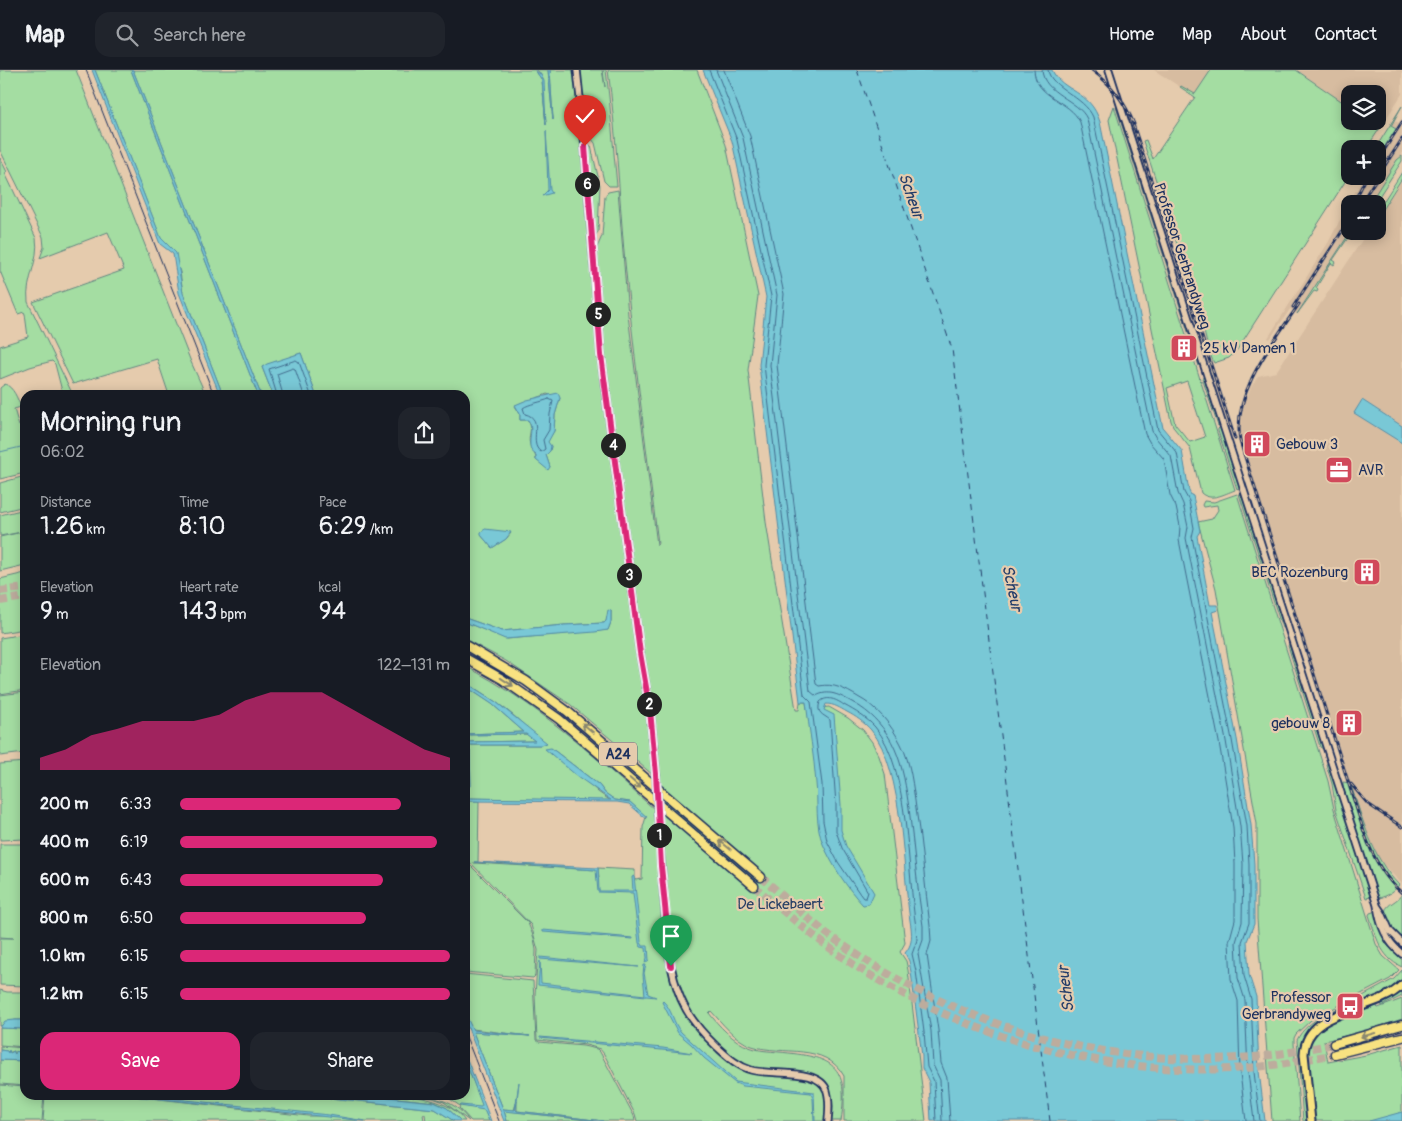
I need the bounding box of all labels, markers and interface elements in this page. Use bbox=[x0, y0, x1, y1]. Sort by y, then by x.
search box bbox=[95, 12, 445, 57]
text: Map bbox=[25, 20, 65, 49]
icon: search bbox=[113, 21, 141, 49]
text: Search here bbox=[153, 23, 246, 47]
text: Home bbox=[1109, 23, 1154, 46]
text: Map bbox=[1182, 23, 1212, 46]
text: About bbox=[1240, 23, 1286, 46]
text: Contact bbox=[1314, 23, 1377, 46]
map controls bbox=[1341, 85, 1386, 240]
button: layers bbox=[1341, 85, 1386, 130]
pin bbox=[564, 95, 606, 146]
icon: check bbox=[571, 102, 599, 130]
button: + bbox=[1341, 140, 1386, 185]
water label: Scheur bbox=[894, 171, 929, 223]
pin: 6 bbox=[574, 172, 600, 196]
text: 6 bbox=[583, 176, 592, 193]
street label: Professor Gerbrandyweg bbox=[1149, 180, 1215, 332]
button: − bbox=[1341, 195, 1386, 240]
pin: 5 bbox=[586, 302, 610, 326]
text: 5 bbox=[595, 306, 602, 323]
building icon: 25 kV Damen 1 bbox=[1169, 333, 1199, 363]
place label: 25 kV Damen 1 bbox=[1203, 339, 1296, 358]
text: Morning run bbox=[40, 405, 182, 440]
button: share bbox=[398, 407, 450, 459]
building icon: Gebouw 3 bbox=[1242, 429, 1272, 459]
pin: 4 bbox=[600, 432, 626, 458]
place label: Gebouw 3 bbox=[1276, 435, 1338, 454]
text: 4 bbox=[609, 437, 618, 454]
text: 06:02 bbox=[40, 442, 84, 462]
office icon: AVR bbox=[1324, 455, 1354, 485]
place label: AVR bbox=[1358, 461, 1384, 480]
text: Distance bbox=[40, 494, 91, 511]
text: Time bbox=[179, 494, 209, 511]
text: Pace bbox=[319, 494, 346, 511]
text: 1.26 bbox=[40, 511, 84, 542]
text: 8:10 bbox=[179, 511, 225, 542]
text: 6:29 bbox=[319, 511, 367, 542]
text: km bbox=[84, 521, 105, 538]
text: /km bbox=[367, 521, 393, 538]
building icon: BEC Rozenburg bbox=[1352, 557, 1382, 587]
pin: 3 bbox=[616, 562, 642, 588]
water label: Scheur bbox=[997, 563, 1027, 615]
place label: BEC Rozenburg bbox=[1251, 563, 1348, 582]
text: 3 bbox=[626, 567, 633, 584]
text: Elevation bbox=[40, 579, 93, 596]
text: Heart rate bbox=[179, 579, 238, 596]
text: kcal bbox=[319, 579, 341, 596]
text: 9 bbox=[40, 596, 53, 627]
text: 143 bbox=[179, 596, 218, 627]
text: 94 bbox=[319, 596, 346, 627]
text: m bbox=[53, 606, 68, 623]
text: bpm bbox=[218, 606, 247, 623]
text: Elevation bbox=[40, 655, 101, 675]
text: 122–131 m bbox=[377, 655, 450, 675]
one-way arrow bbox=[500, 678, 514, 688]
pin: 2 bbox=[636, 692, 662, 716]
text: 2 bbox=[646, 696, 653, 713]
building icon: gebouw 8 bbox=[1334, 708, 1364, 738]
place label: gebouw 8 bbox=[1271, 714, 1330, 733]
one-way arrow bbox=[581, 722, 594, 733]
road number: A24 bbox=[599, 742, 637, 766]
one-way arrow bbox=[628, 777, 641, 789]
text: 200 m bbox=[40, 794, 88, 814]
text: 6:33 bbox=[120, 794, 151, 814]
pin: 1 bbox=[646, 822, 672, 848]
text: 1 bbox=[657, 827, 662, 844]
text: 400 m bbox=[40, 832, 89, 852]
text: 6:19 bbox=[120, 832, 148, 852]
one-way arrow bbox=[718, 839, 731, 850]
text: 600 m bbox=[40, 870, 89, 890]
text: 6:43 bbox=[120, 870, 152, 890]
park label: De Lickebaert bbox=[737, 895, 824, 914]
text: 800 m bbox=[40, 908, 88, 928]
text: 6:50 bbox=[120, 908, 153, 928]
pin bbox=[650, 915, 692, 966]
icon: arrive bbox=[657, 922, 685, 950]
text: 1.0 km bbox=[40, 946, 85, 966]
text: 6:15 bbox=[120, 946, 149, 966]
water label: Scheur bbox=[1053, 962, 1079, 1013]
text: 1.2 km bbox=[40, 984, 83, 1004]
text: 6:15 bbox=[120, 984, 149, 1004]
place label: Professor Gerbrandyweg bbox=[1242, 988, 1332, 1024]
bus stop icon: Professor Gerbrandyweg bbox=[1335, 991, 1365, 1021]
one-way arrow bbox=[1361, 1031, 1377, 1040]
button: Save bbox=[40, 1032, 240, 1090]
button: Share bbox=[250, 1032, 450, 1090]

